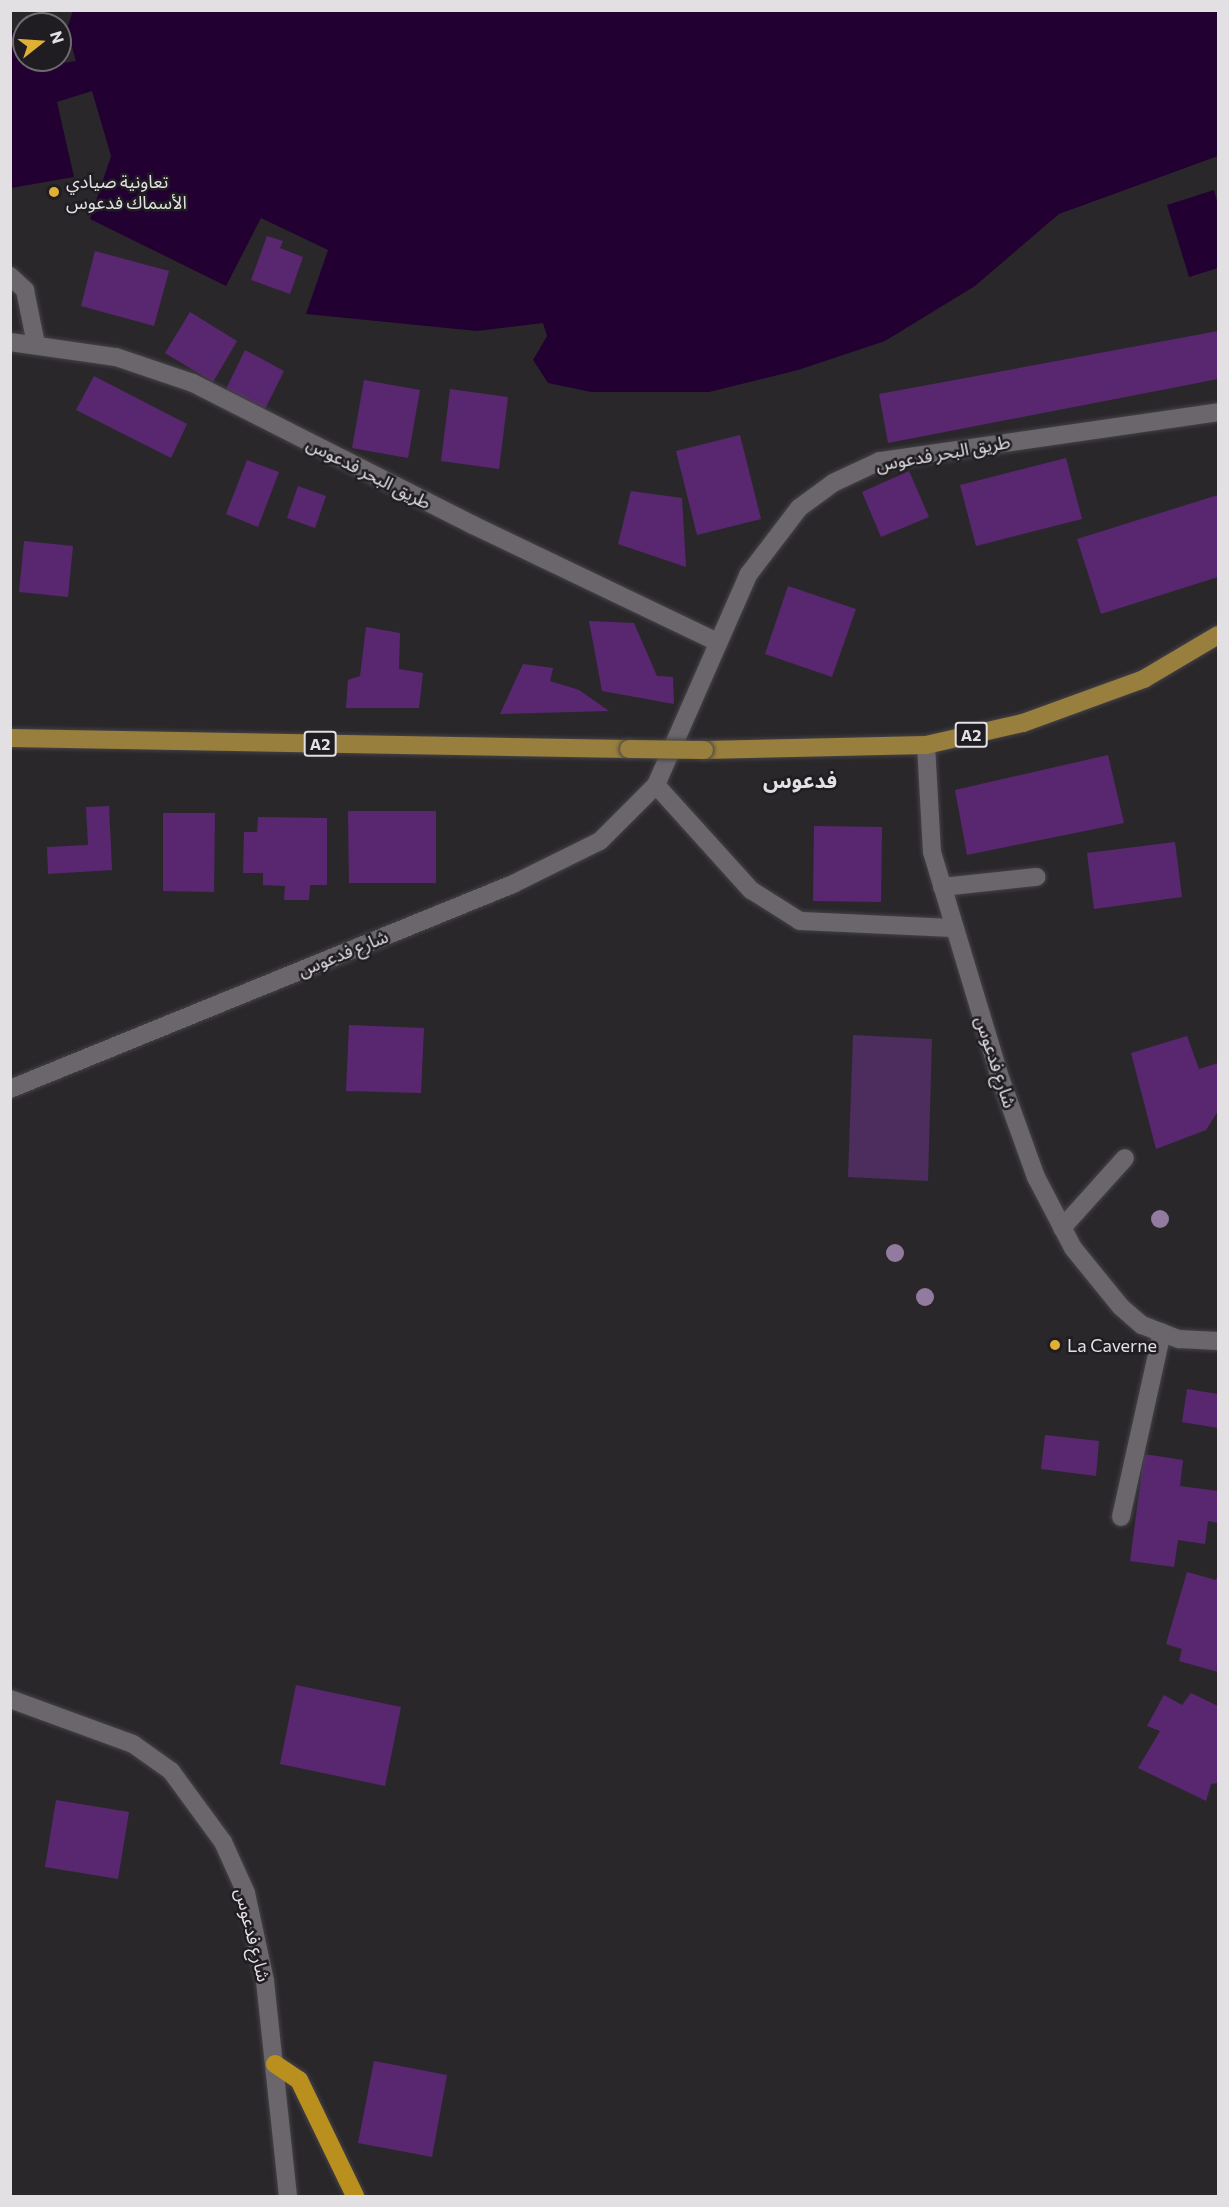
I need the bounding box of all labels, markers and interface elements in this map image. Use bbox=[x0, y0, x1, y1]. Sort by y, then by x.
north arrow bbox=[12, 12, 72, 72]
text: N bbox=[47, 29, 69, 46]
place label: تعاونية صيادي الأسماك فدعوس bbox=[66, 171, 187, 213]
marker: تعاونية صيادي الأسماك فدعوس bbox=[47, 185, 61, 199]
street label: طريق البحر فدعوس bbox=[874, 431, 1012, 475]
street label: طريق البحر فدعوس bbox=[303, 432, 435, 514]
road number: A2 bbox=[954, 722, 988, 748]
road number: A2 bbox=[304, 731, 336, 757]
district label: فدعوس bbox=[763, 767, 837, 793]
street label: شارع فدعوس bbox=[295, 925, 391, 981]
street label: شارع فدعوس bbox=[971, 1013, 1021, 1111]
place label: La Caverne bbox=[1067, 1334, 1157, 1356]
marker: La Caverne bbox=[1048, 1338, 1062, 1352]
street label: شارع فدعوس bbox=[231, 1886, 275, 1984]

